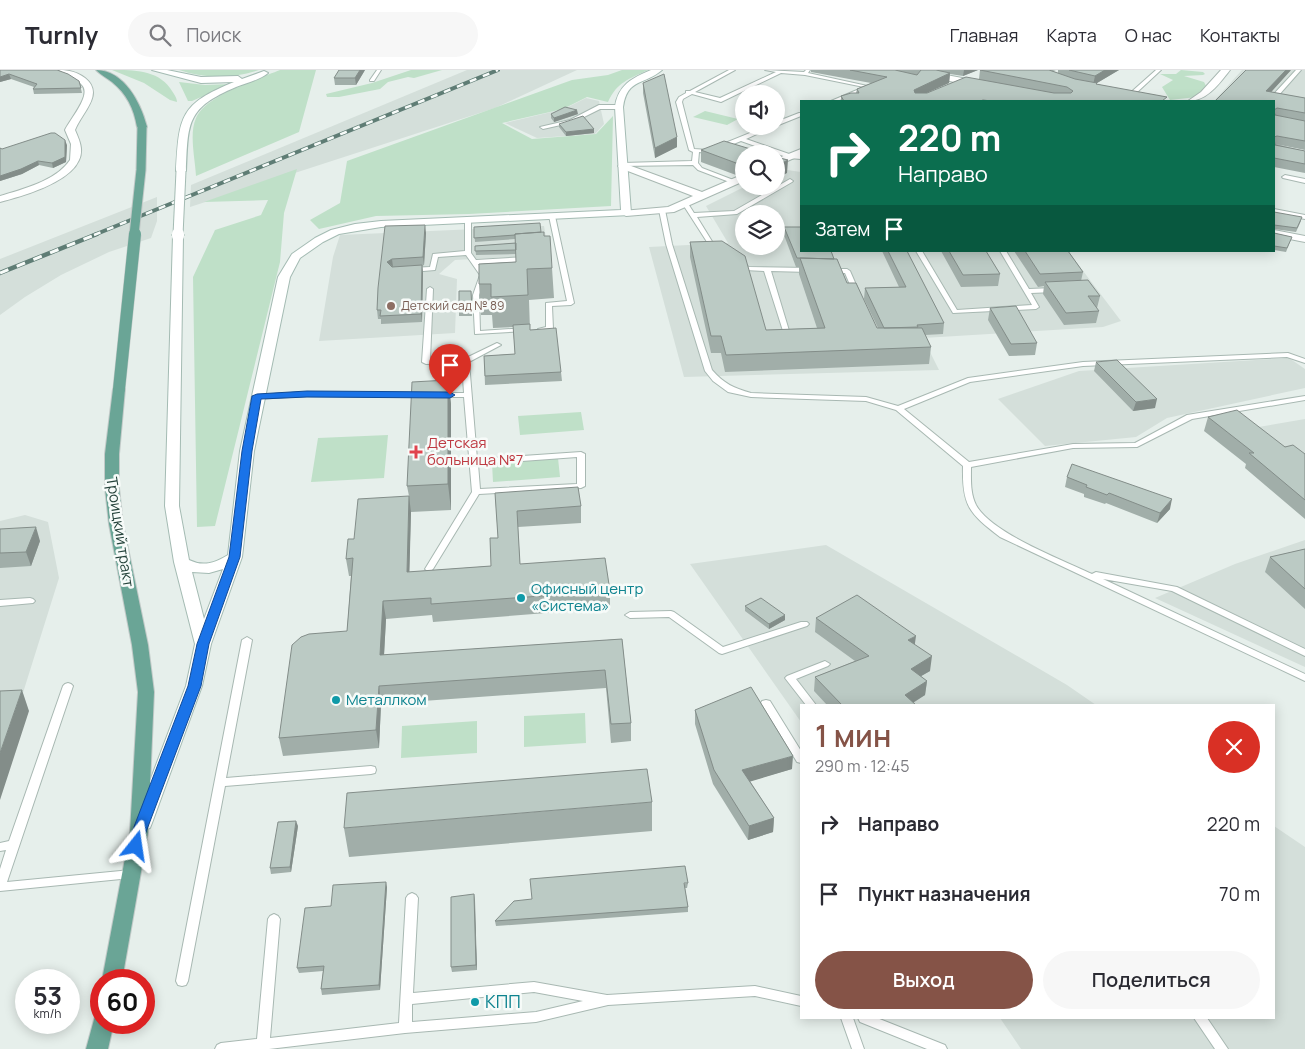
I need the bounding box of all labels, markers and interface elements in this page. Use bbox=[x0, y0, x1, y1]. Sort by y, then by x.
search box bbox=[128, 12, 478, 57]
text: Turnly bbox=[25, 18, 98, 51]
icon: search bbox=[146, 21, 174, 49]
text: Поиск bbox=[186, 22, 241, 48]
text: Главная bbox=[950, 23, 1019, 47]
text: Карта bbox=[1047, 23, 1097, 47]
text: О нас bbox=[1125, 23, 1172, 47]
text: Контакты bbox=[1200, 23, 1280, 47]
map controls bbox=[735, 85, 785, 255]
button: sound bbox=[735, 85, 785, 135]
text: 220 m bbox=[898, 114, 1001, 162]
icon: right bbox=[815, 120, 880, 185]
button: search bbox=[735, 145, 785, 195]
text: Направо bbox=[898, 159, 988, 189]
button: layers bbox=[735, 205, 785, 255]
icon: arrive bbox=[880, 215, 908, 243]
text: Затем bbox=[815, 216, 870, 242]
place label: Детский сад № 89 bbox=[401, 297, 504, 314]
marker: Детский сад № 89 bbox=[385, 300, 397, 312]
pin bbox=[429, 344, 471, 395]
icon: arrive bbox=[436, 351, 464, 379]
place label: Детская больница №7 bbox=[427, 432, 523, 470]
marker: Детская больница №7 bbox=[409, 445, 423, 459]
street label: Троицкий тракт bbox=[101, 475, 140, 589]
place label: Офисный центр «Система» bbox=[531, 578, 643, 616]
marker: Офисный центр «Система» bbox=[515, 592, 527, 604]
place label: Металлком bbox=[346, 689, 427, 710]
marker: Металлком bbox=[330, 694, 342, 706]
text: 1 мин bbox=[815, 715, 891, 756]
button: close bbox=[1208, 721, 1260, 773]
text: 290 m · 12:45 bbox=[815, 755, 909, 777]
icon: right bbox=[815, 810, 843, 838]
text: Направо bbox=[858, 811, 939, 837]
text: 220 m bbox=[1207, 811, 1260, 837]
position arrow bbox=[109, 819, 161, 871]
icon: arrive bbox=[815, 880, 843, 908]
text: Пункт назначения bbox=[858, 881, 1031, 907]
text: 70 m bbox=[1219, 881, 1260, 907]
button: Выход bbox=[815, 951, 1033, 1009]
button: Поделиться bbox=[1043, 951, 1260, 1009]
speed limit sign: 60 bbox=[90, 969, 155, 1034]
text: 53 bbox=[33, 978, 62, 1013]
place label: КПП bbox=[485, 989, 521, 1013]
marker: КПП bbox=[469, 996, 481, 1008]
text: km/h bbox=[34, 1005, 61, 1022]

